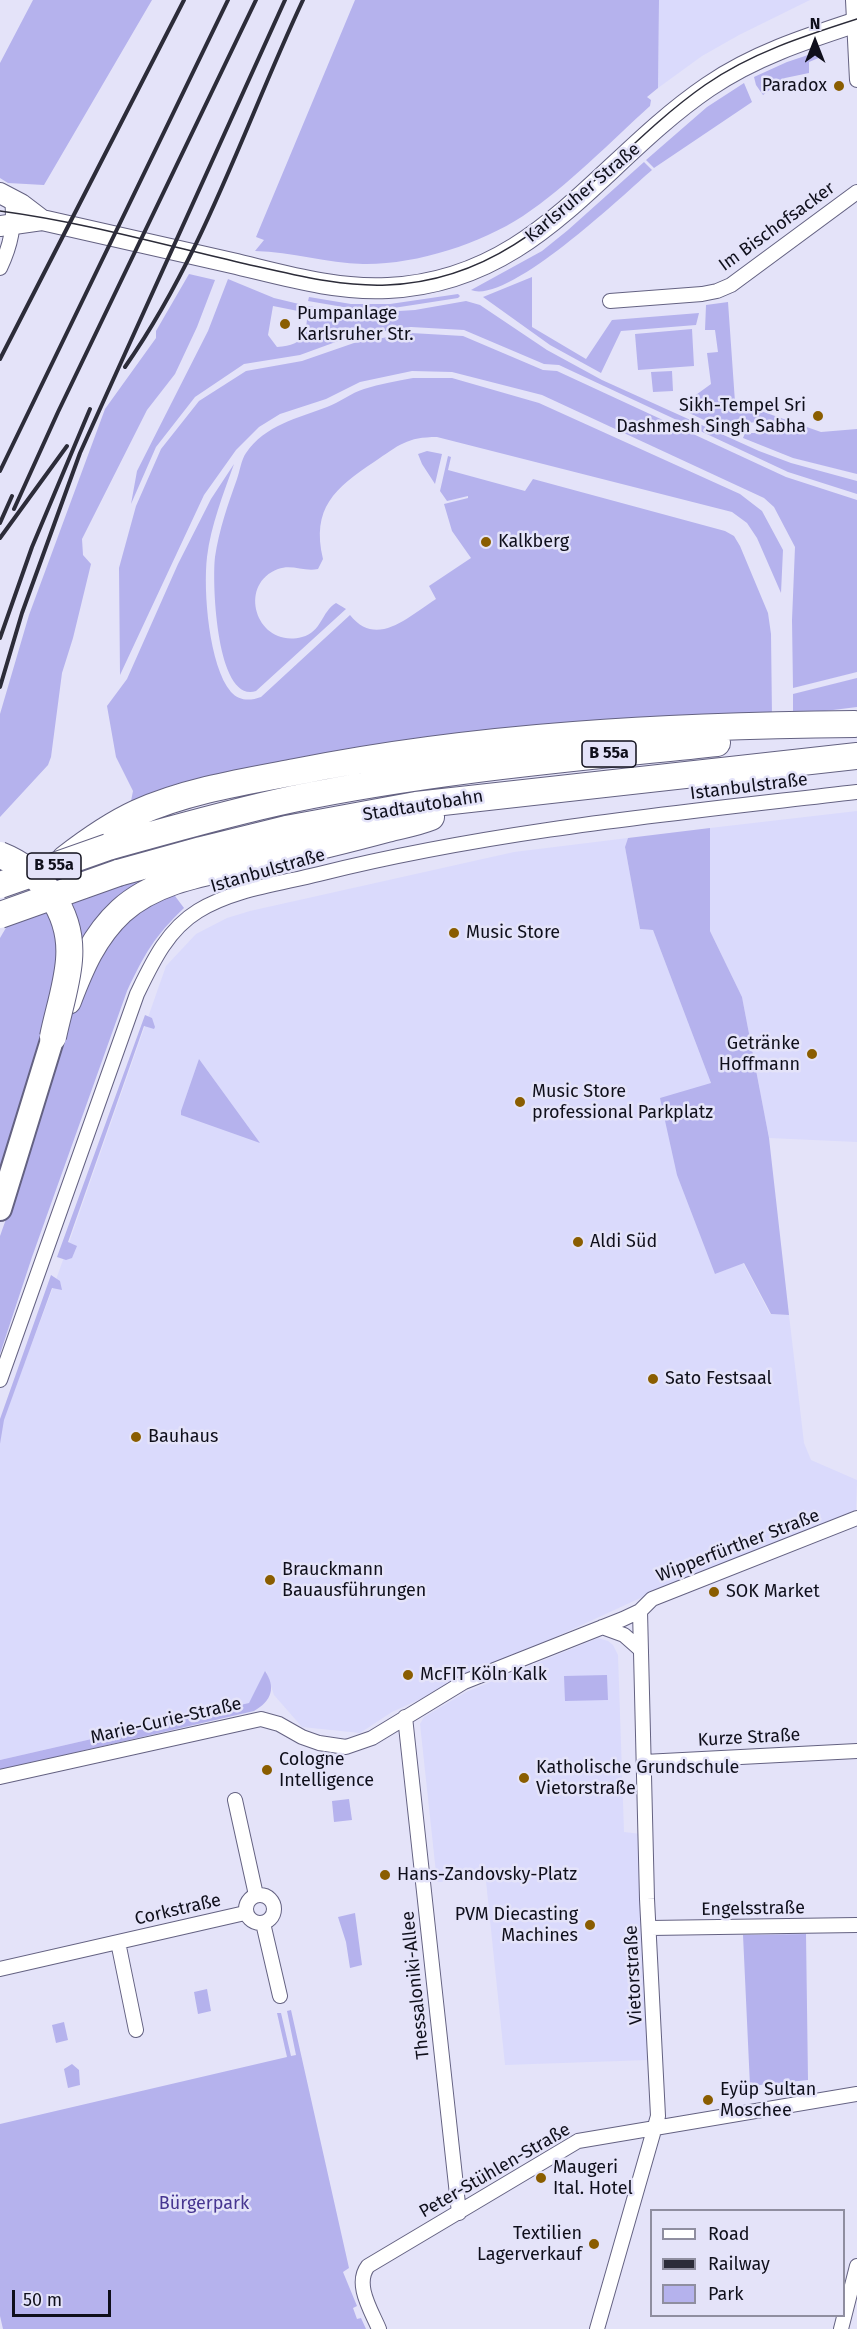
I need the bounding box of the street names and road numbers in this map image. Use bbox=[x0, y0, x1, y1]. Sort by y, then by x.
street label: Karlsruher Straße bbox=[521, 139, 645, 247]
street label: Im Bischofsacker bbox=[715, 178, 839, 276]
road number: B 55a bbox=[582, 741, 636, 767]
street label: Istanbulstraße bbox=[689, 769, 809, 805]
street label: Stadtautobahn bbox=[361, 786, 485, 826]
street label: Istanbulstraße bbox=[208, 844, 328, 898]
road number: B 55a bbox=[27, 853, 81, 879]
street label: Wipperfürther Straße bbox=[653, 1505, 823, 1587]
street label: Marie-Curie-Straße bbox=[88, 1693, 244, 1749]
street label: Kurze Straße bbox=[697, 1725, 801, 1751]
street label: Corkstraße bbox=[133, 1890, 223, 1930]
street label: Engelsstraße bbox=[701, 1897, 805, 1921]
street label: Thessaloniki-Allee bbox=[397, 1910, 435, 2060]
street label: Vietorstraße bbox=[621, 1925, 647, 2025]
street label: Peter-Stühlen-Straße bbox=[416, 2119, 574, 2223]

